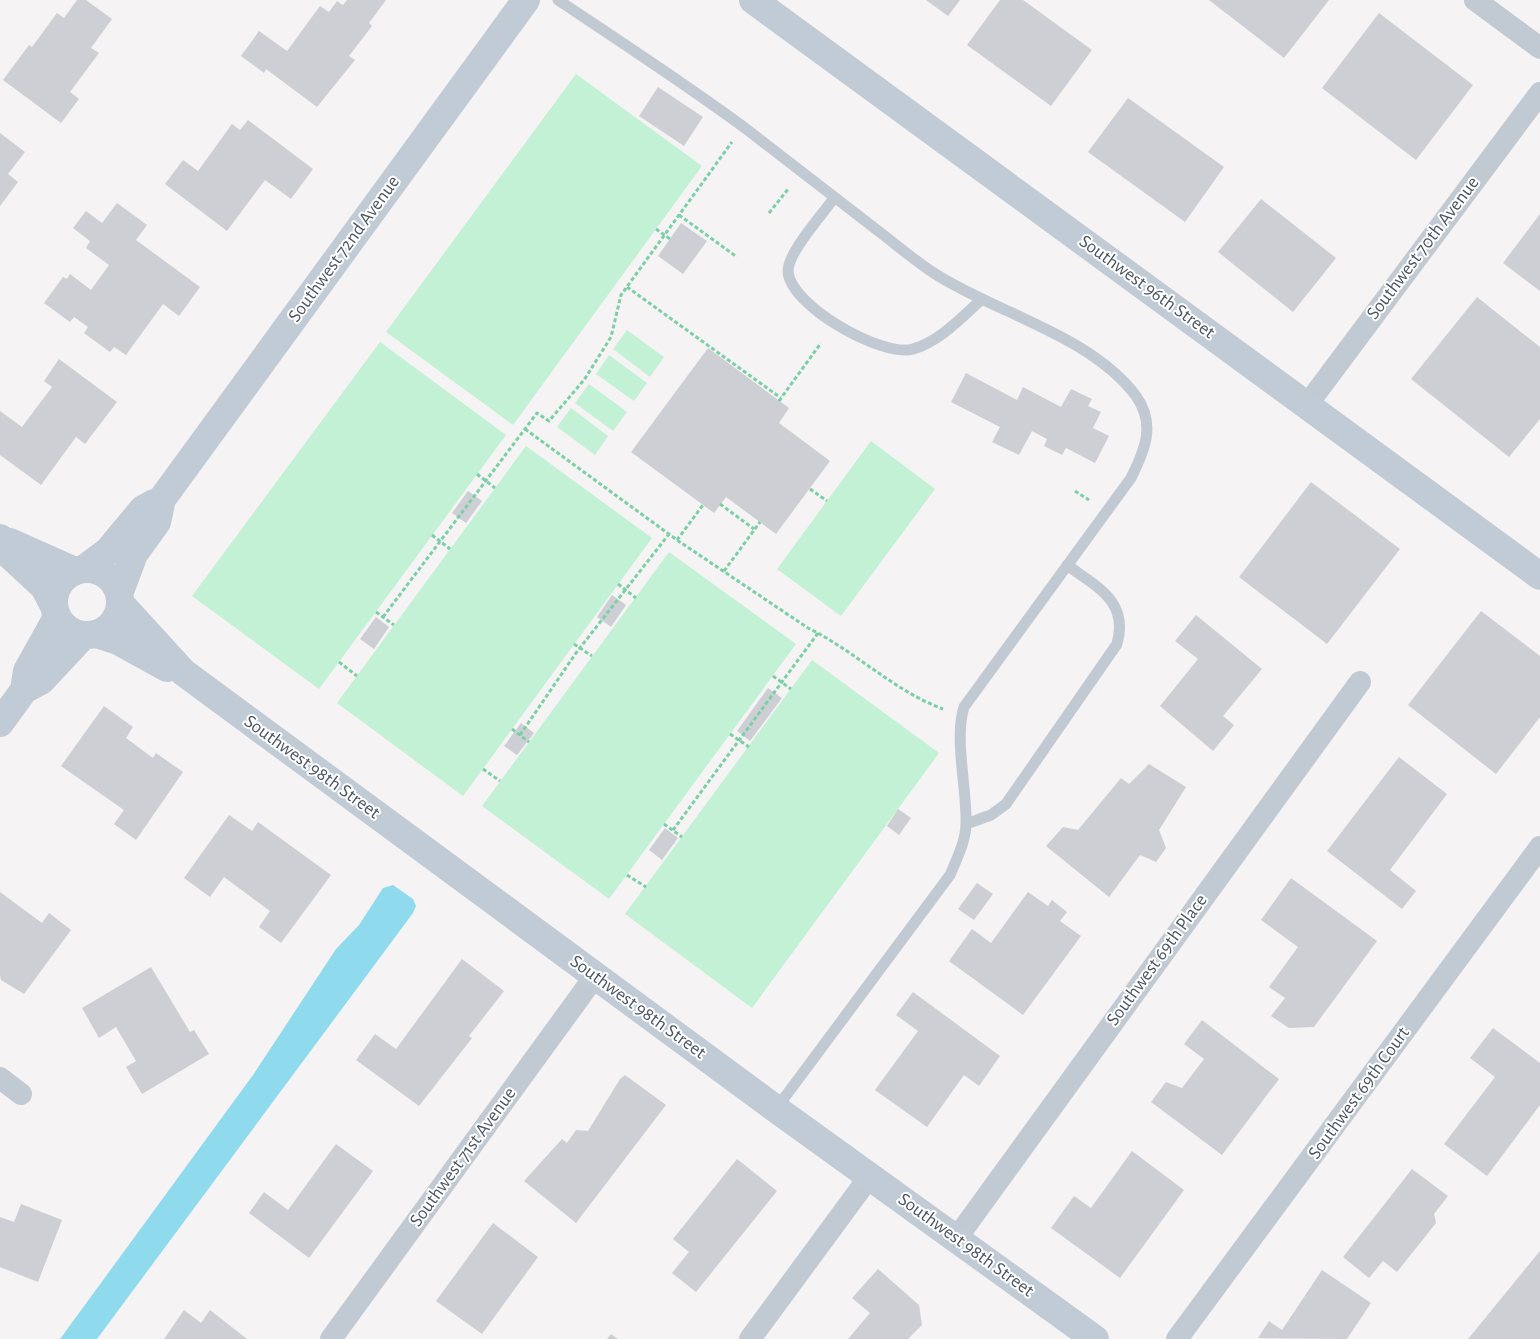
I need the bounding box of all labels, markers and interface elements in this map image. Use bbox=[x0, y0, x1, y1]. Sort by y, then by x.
street label: Southwest 72nd Avenue bbox=[285, 172, 403, 326]
street label: Southwest 70th Avenue bbox=[1363, 173, 1483, 323]
street label: Southwest 96th Street bbox=[1076, 232, 1218, 342]
street label: Southwest 98th Street bbox=[241, 712, 383, 822]
street label: Southwest 69th Place bbox=[1103, 891, 1211, 1029]
street label: Southwest 98th Street bbox=[567, 952, 709, 1062]
street label: Southwest 69th Court bbox=[1305, 1023, 1413, 1163]
street label: Southwest 71st Avenue bbox=[406, 1084, 520, 1230]
street label: Southwest 98th Street bbox=[895, 1190, 1037, 1300]

